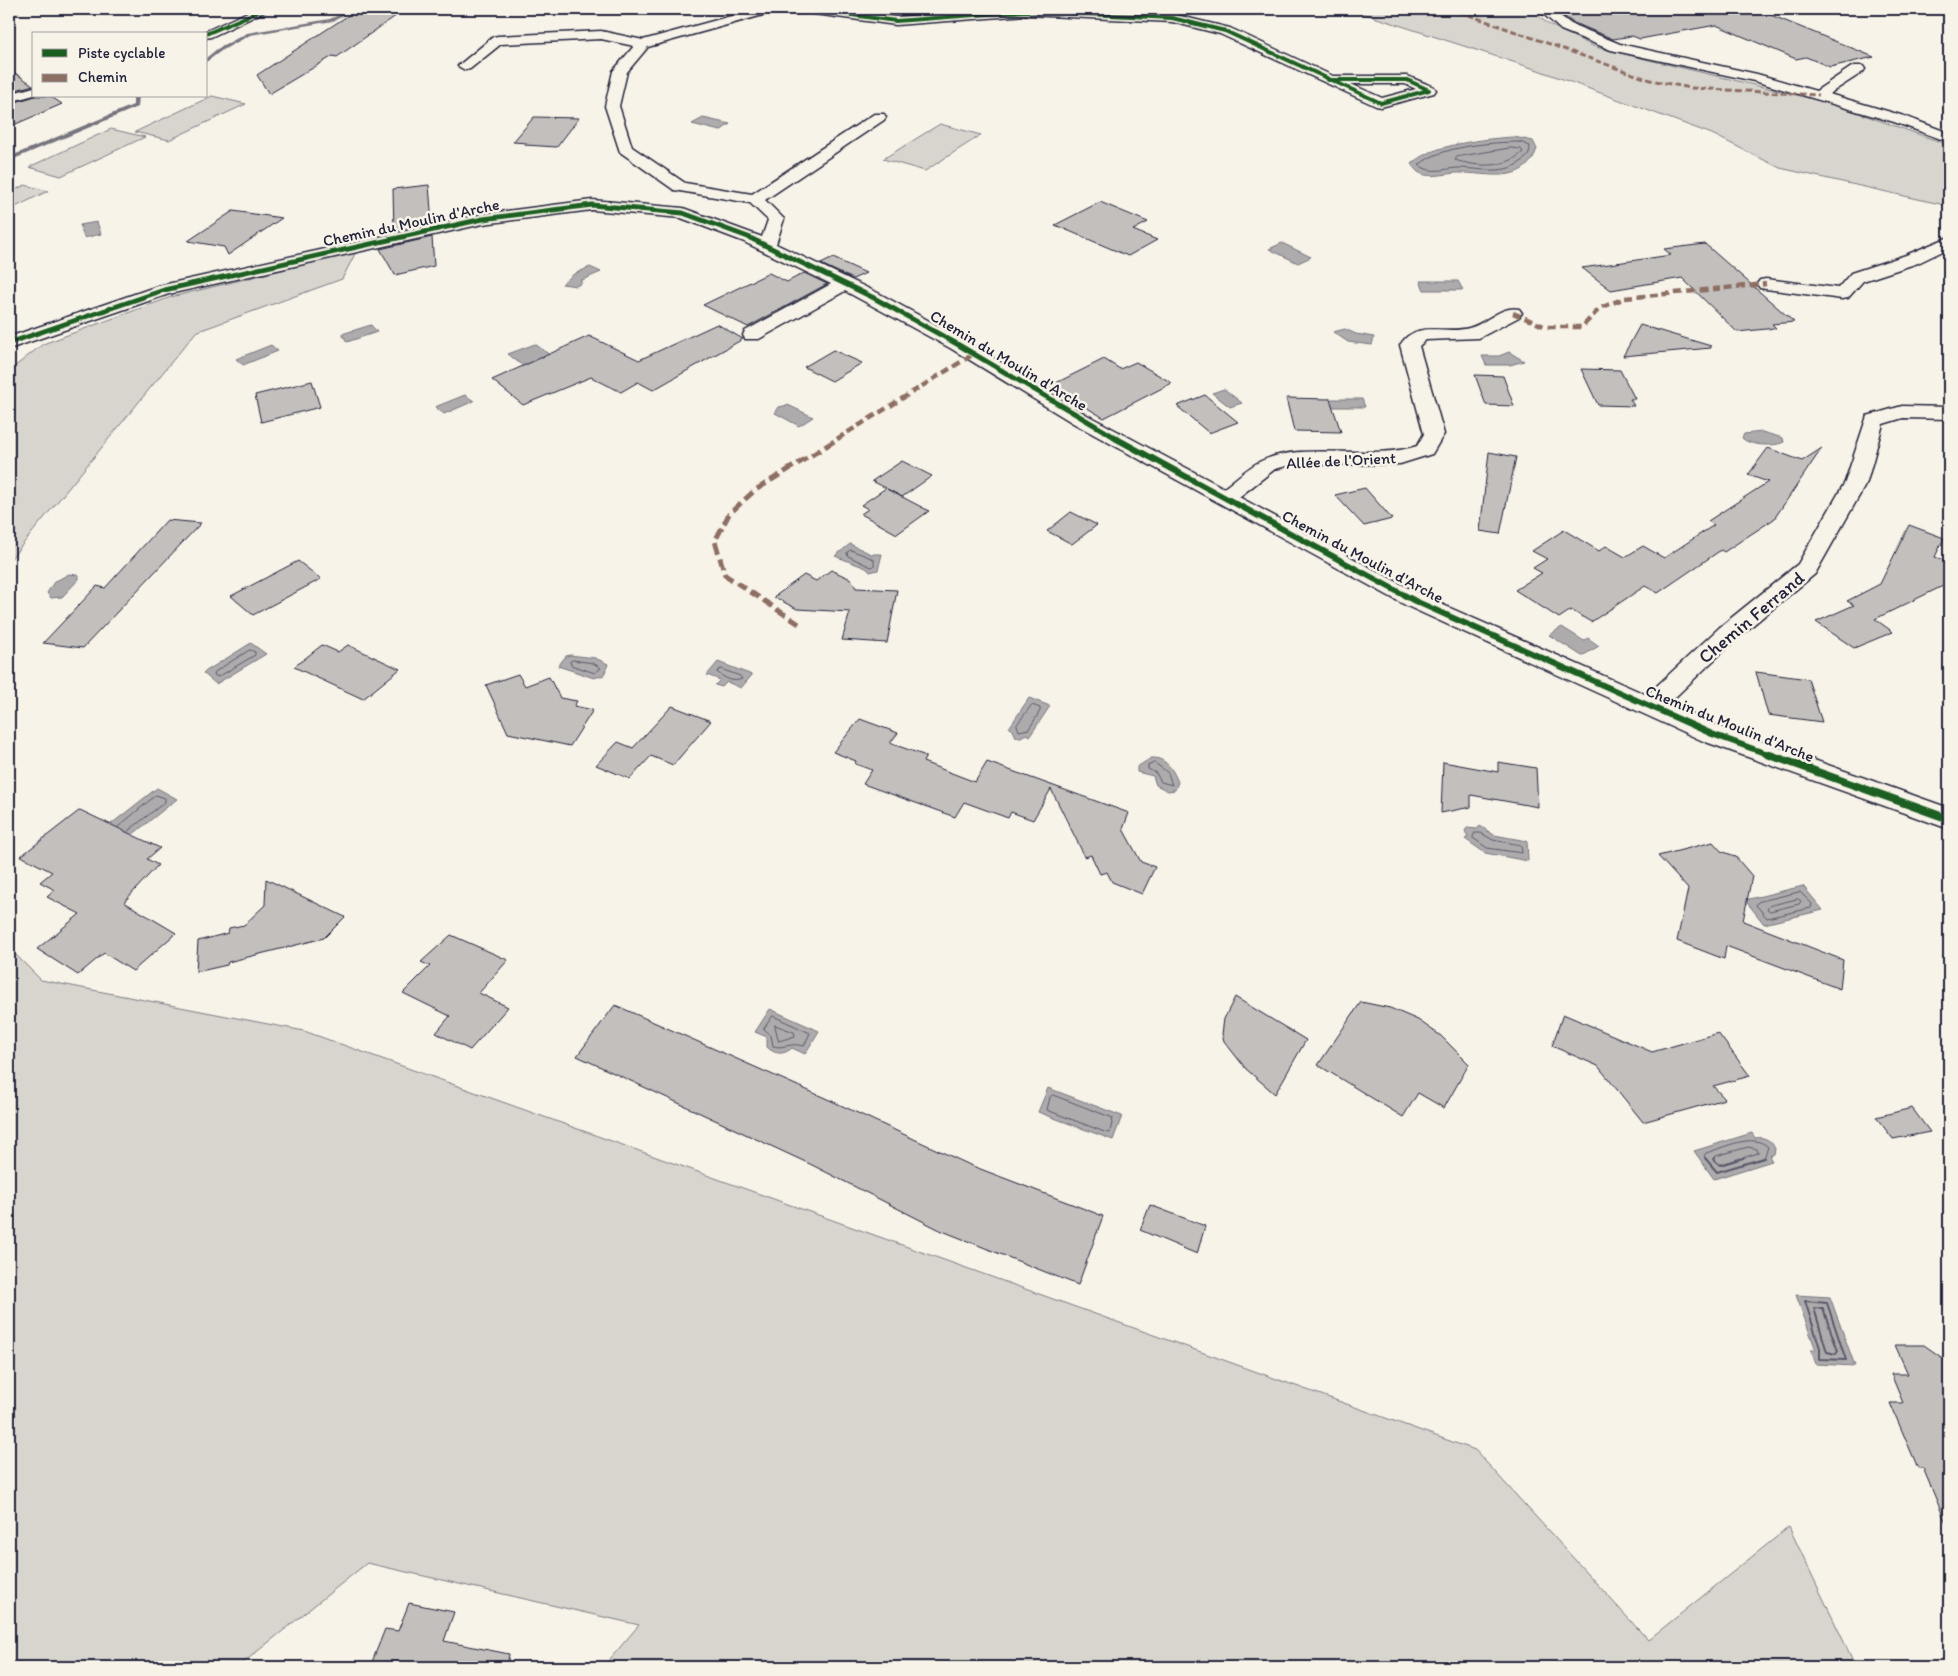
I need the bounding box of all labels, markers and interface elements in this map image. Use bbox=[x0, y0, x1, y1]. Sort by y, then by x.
legend bbox=[32, 32, 208, 98]
text: Piste cyclable bbox=[78, 44, 165, 62]
text: Chemin bbox=[78, 68, 128, 86]
street label: Chemin du Moulin d'Arche bbox=[321, 194, 501, 251]
street label: Chemin du Moulin d'Arche bbox=[927, 306, 1091, 415]
street label: Allée de l'Orient bbox=[1286, 448, 1396, 473]
street label: Chemin du Moulin d'Arche bbox=[1279, 506, 1447, 607]
street label: Chemin Ferrand bbox=[1694, 566, 1809, 668]
street label: Chemin du Moulin d'Arche bbox=[1643, 681, 1817, 766]

